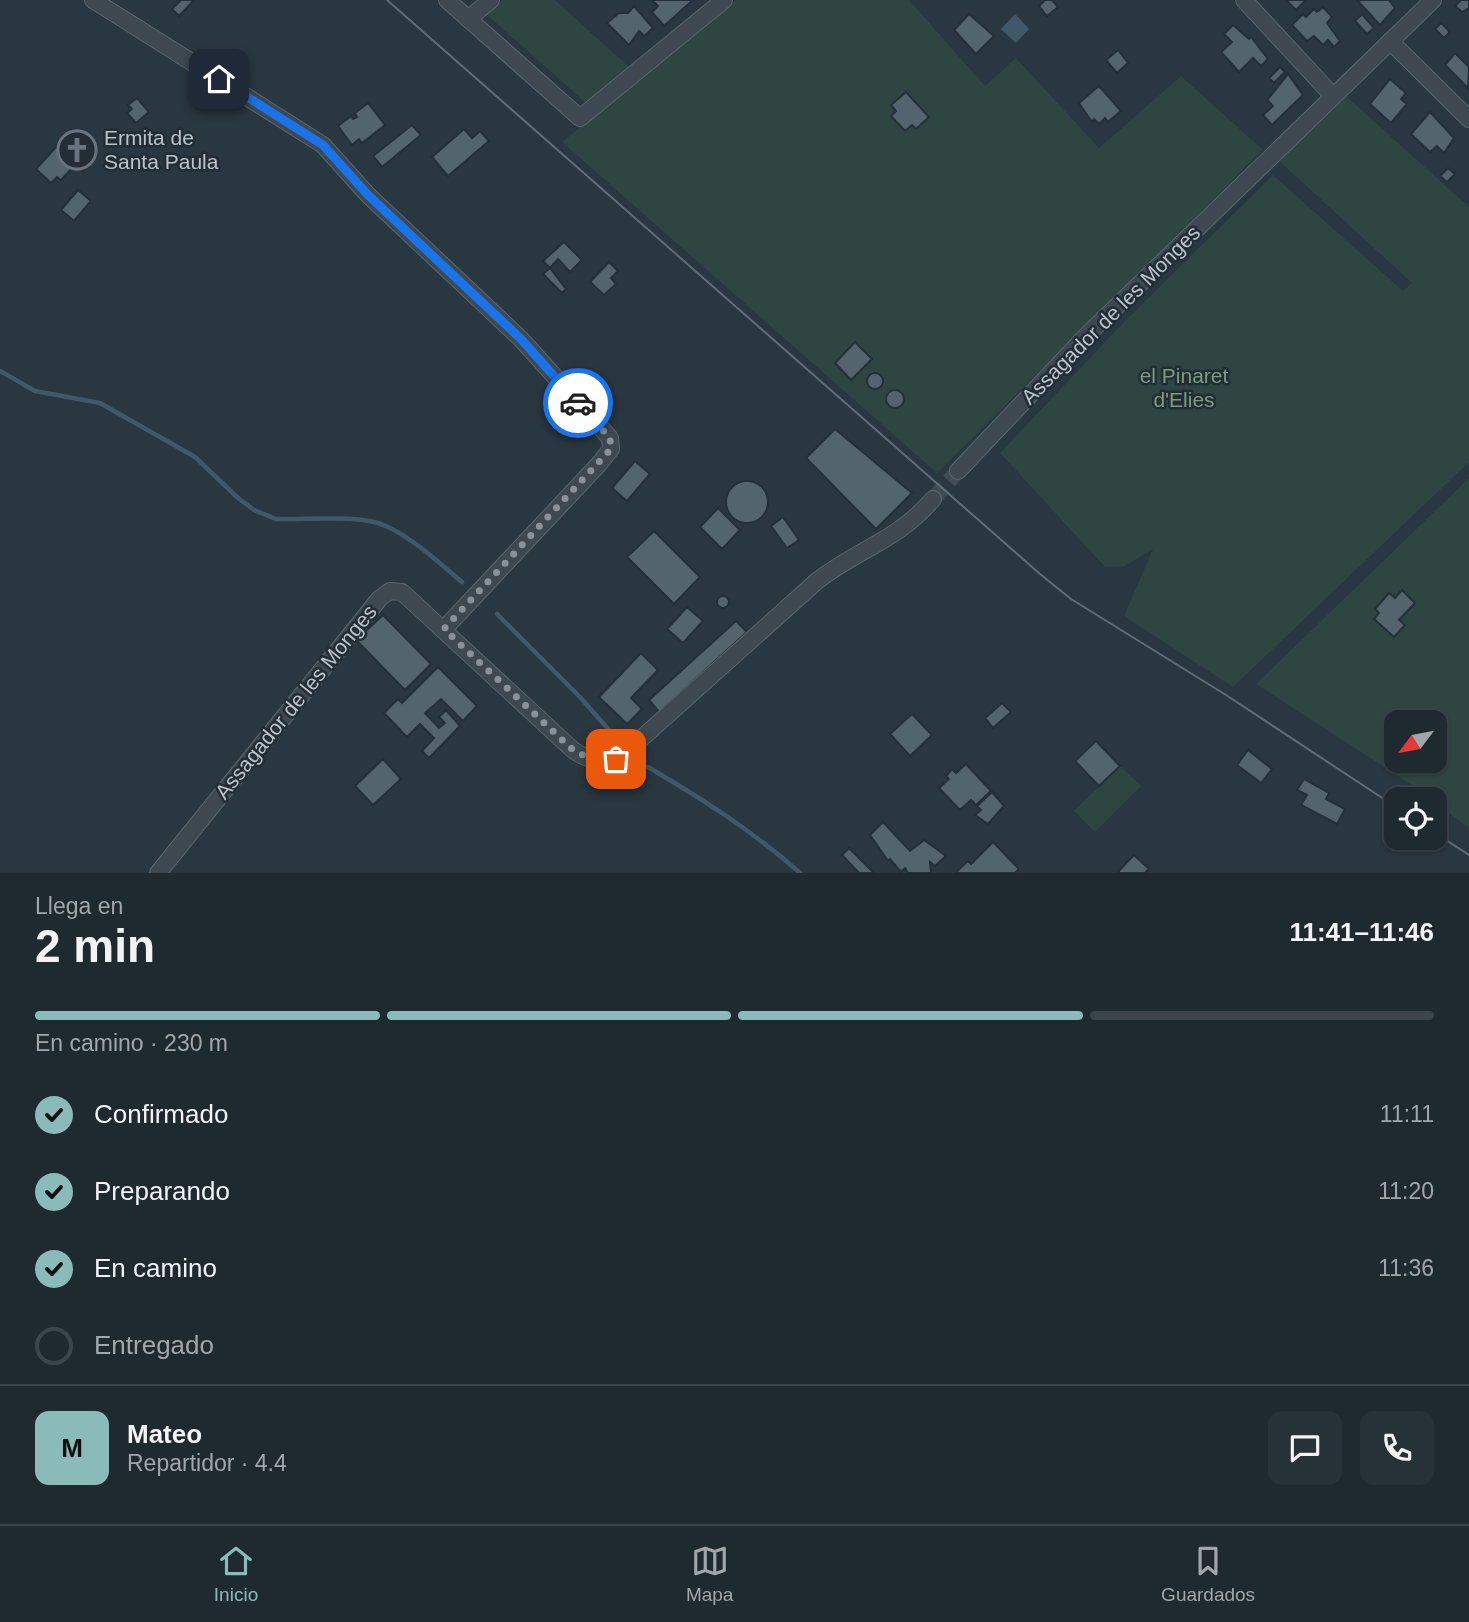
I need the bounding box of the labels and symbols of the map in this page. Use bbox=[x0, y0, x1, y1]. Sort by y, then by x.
pin bbox=[189, 49, 249, 109]
place label: Ermita de Santa Paula bbox=[104, 126, 219, 173]
church icon: Ermita de Santa Paula bbox=[56, 129, 98, 171]
street label: Assagador de les Monges bbox=[1017, 221, 1205, 409]
park label: el Pinaret d'Elies bbox=[1140, 364, 1229, 411]
courier bbox=[543, 368, 613, 438]
street label: Assagador de les Monges bbox=[210, 600, 381, 803]
north arrow bbox=[1384, 710, 1447, 774]
pin bbox=[586, 729, 646, 789]

